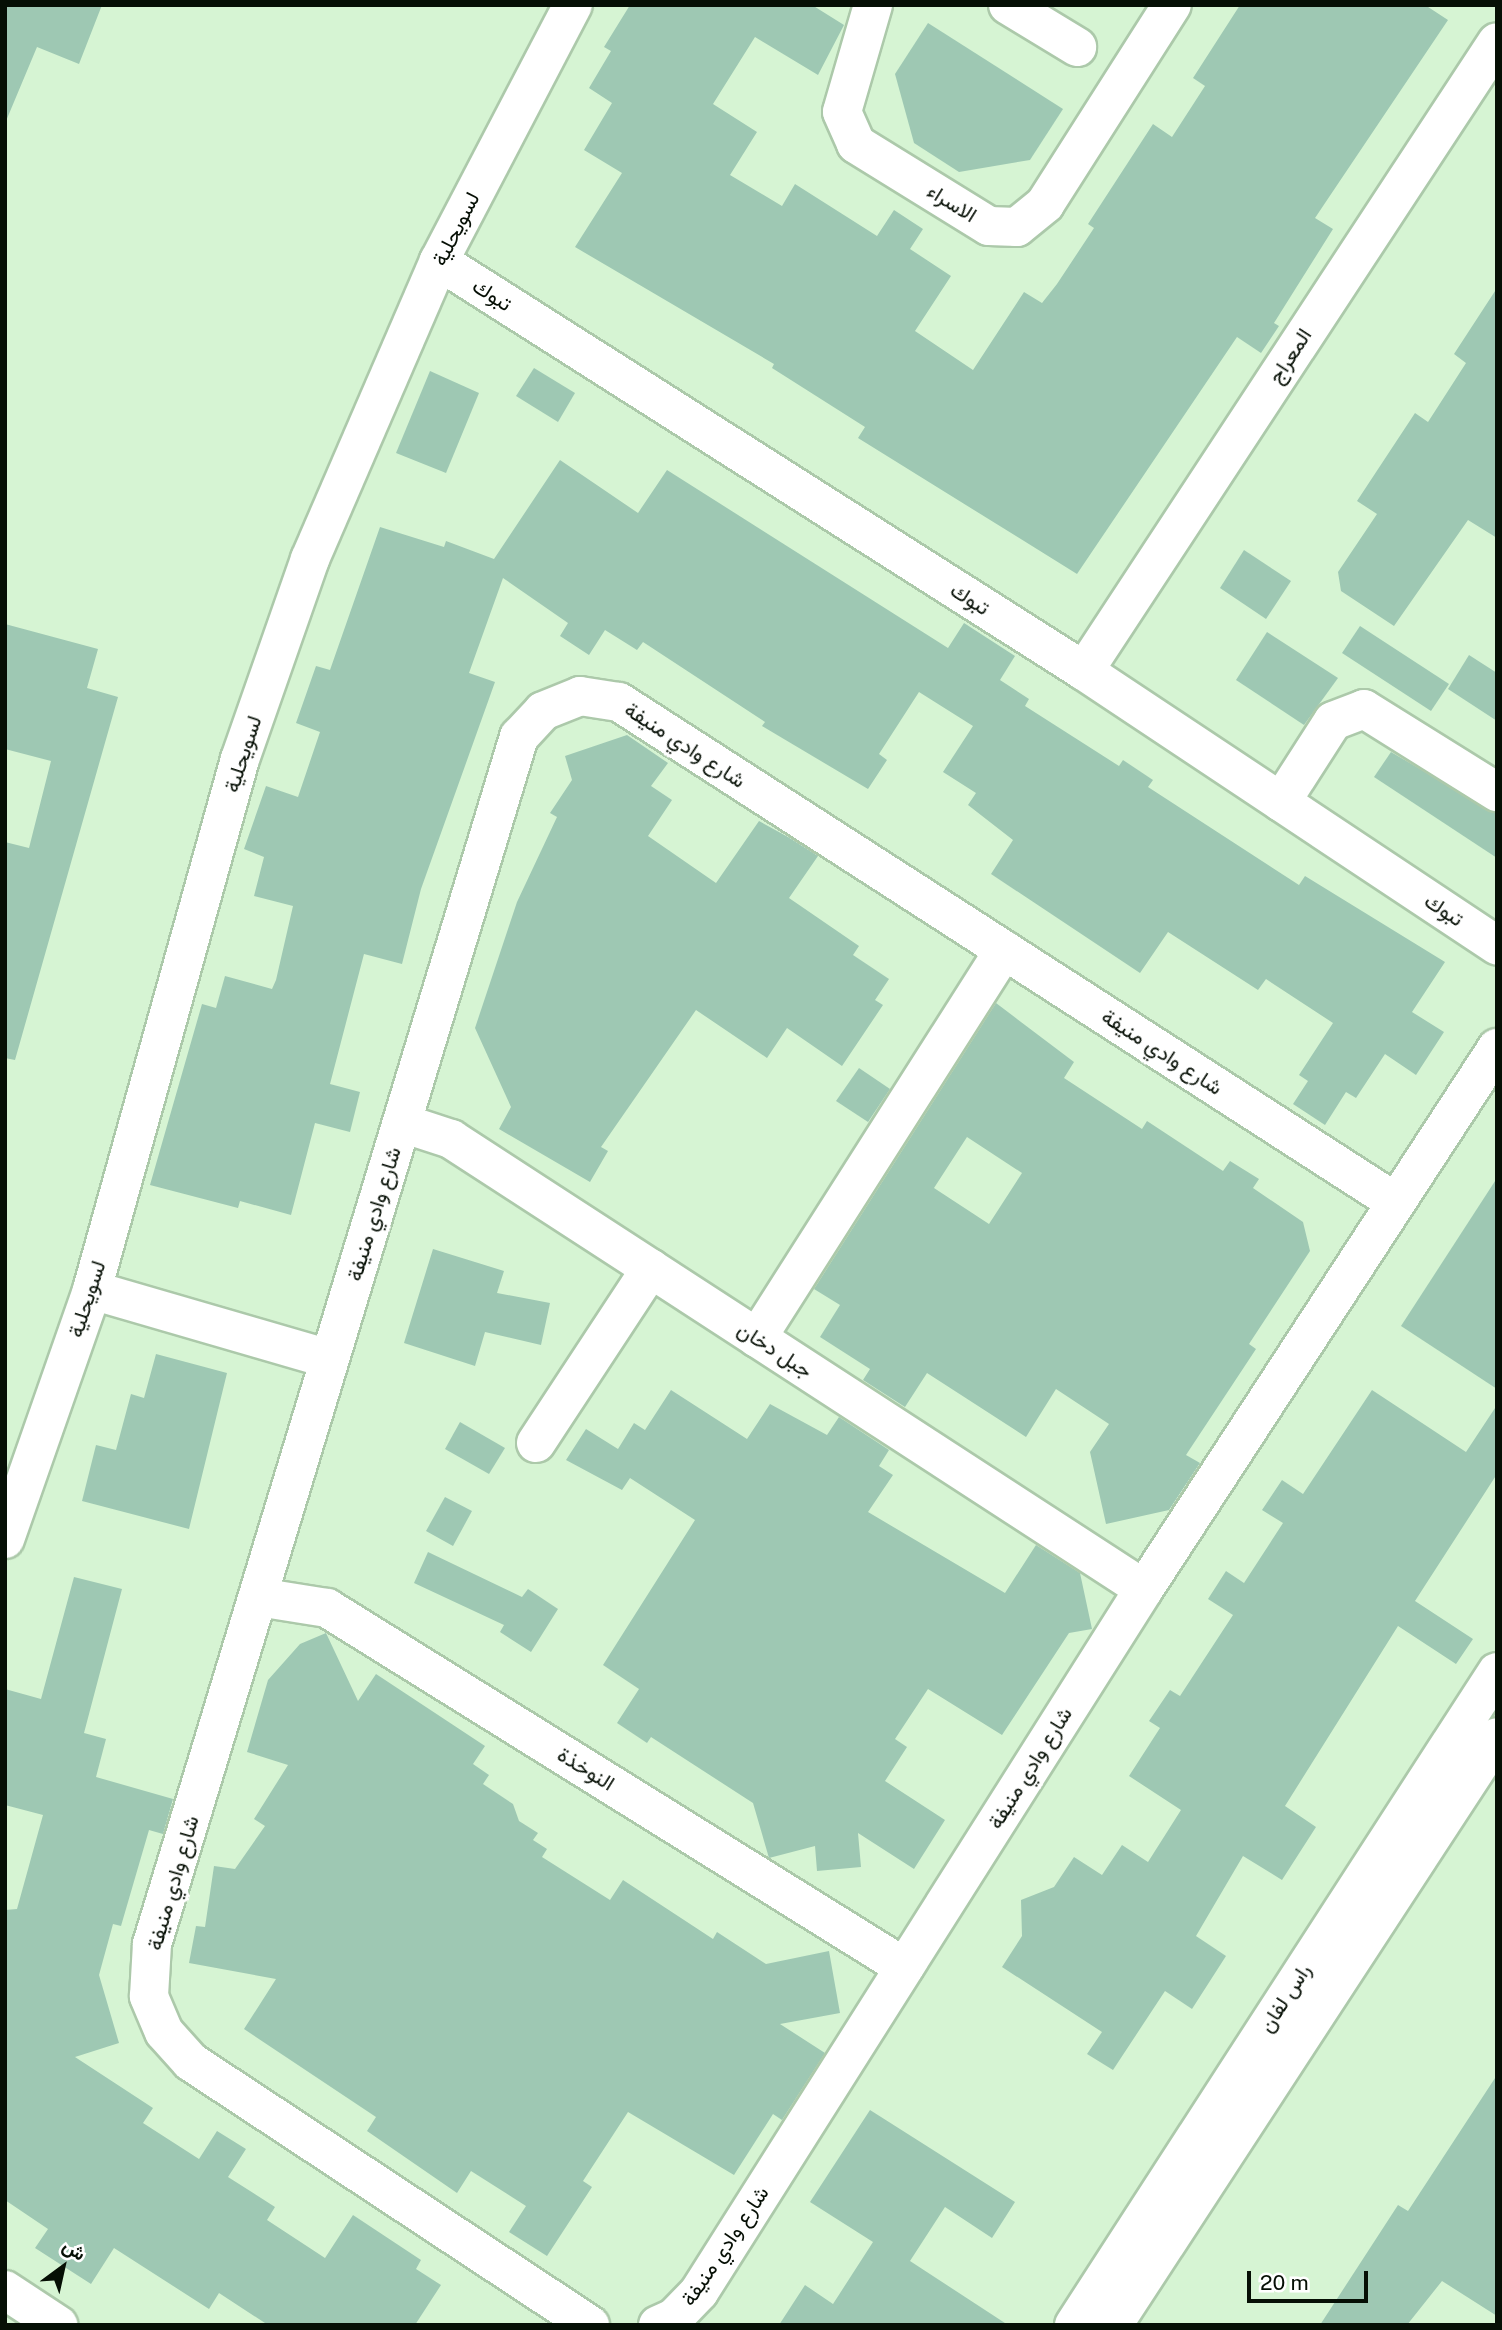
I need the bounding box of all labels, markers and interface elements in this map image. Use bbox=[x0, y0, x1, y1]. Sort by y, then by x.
street label: الاسراء bbox=[923, 178, 981, 228]
street label: لسويحلية bbox=[427, 188, 485, 270]
street label: تبوك bbox=[468, 273, 516, 317]
street label: المعراج bbox=[1263, 324, 1317, 388]
street label: تبوك bbox=[946, 577, 994, 621]
street label: شارع وادي منيفة bbox=[620, 697, 750, 793]
street label: لسويحلية bbox=[219, 712, 267, 796]
street label: تبوك bbox=[1420, 888, 1468, 932]
street label: شارع وادي منيفة bbox=[1097, 1004, 1227, 1100]
street label: شارع وادي منيفة bbox=[342, 1144, 406, 1284]
street label: لسويحلية bbox=[63, 1257, 111, 1341]
street label: جبل دخان bbox=[733, 1316, 817, 1384]
street label: شارع وادي منيفة bbox=[983, 1702, 1077, 1834]
street label: النوخذة bbox=[553, 1742, 619, 1796]
street label: شارع وادي منيفة bbox=[142, 1813, 204, 1953]
street label: راس لفان bbox=[1254, 1959, 1316, 2037]
street label: شارع وادي منيفة bbox=[676, 2181, 774, 2311]
north arrow bbox=[28, 2232, 98, 2302]
text: ش bbox=[59, 2234, 90, 2265]
scale bar bbox=[1250, 2256, 1371, 2300]
text: 20 m bbox=[1260, 2270, 1309, 2295]

